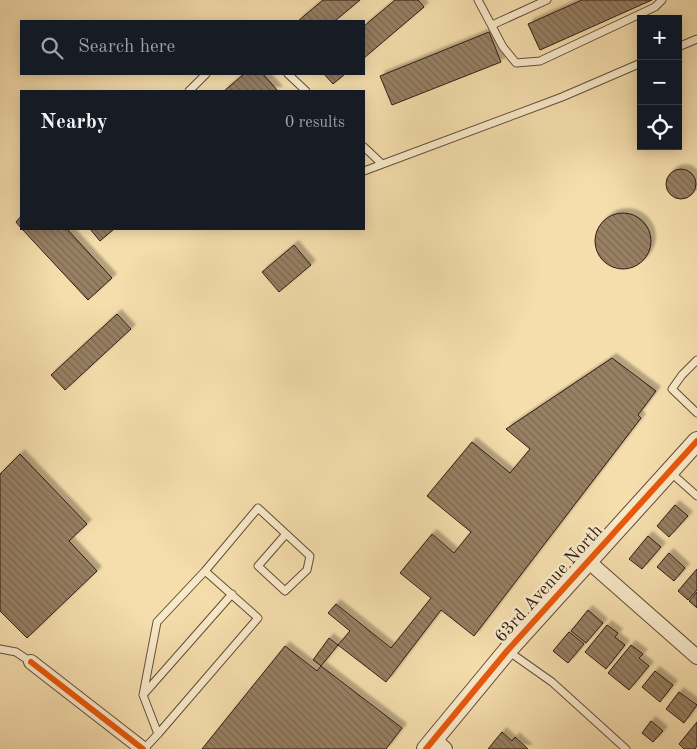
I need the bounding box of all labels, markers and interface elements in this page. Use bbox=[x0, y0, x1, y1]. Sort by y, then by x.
map controls bbox=[637, 15, 682, 150]
button: + bbox=[637, 15, 682, 60]
search box bbox=[20, 20, 365, 75]
icon: search bbox=[38, 34, 66, 62]
text: Search here bbox=[78, 38, 175, 57]
button: − bbox=[637, 60, 682, 105]
button: locate bbox=[637, 105, 682, 150]
text: Nearby bbox=[40, 112, 108, 133]
text: 0 results bbox=[285, 115, 345, 131]
street label: 63rd Avenue North bbox=[491, 521, 606, 646]

